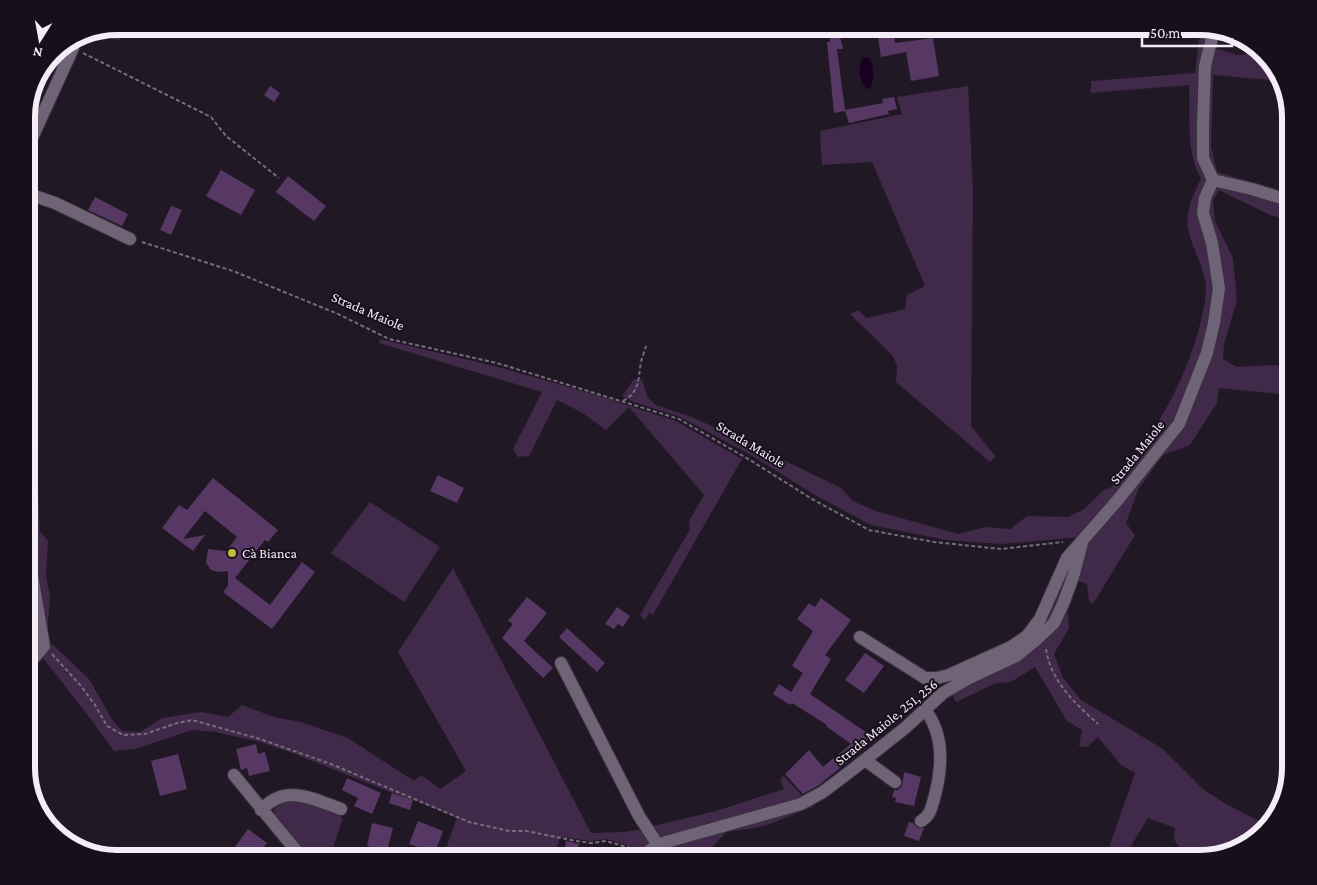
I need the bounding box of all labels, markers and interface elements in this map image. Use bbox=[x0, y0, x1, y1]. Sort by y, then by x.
north arrow bbox=[15, 15, 65, 65]
scale bar bbox=[1142, 15, 1232, 47]
text: 50 m bbox=[1150, 25, 1180, 41]
text: N bbox=[31, 44, 44, 62]
street label: Strada Maiole bbox=[329, 289, 407, 333]
street label: Strada Maiole bbox=[714, 417, 788, 471]
street label: Strada Maiole bbox=[1106, 417, 1168, 487]
place label: Cà Bianca bbox=[242, 545, 297, 561]
marker: Cà Bianca bbox=[226, 547, 238, 559]
street label: Strada Maiole, 251, 256 bbox=[832, 676, 940, 768]

